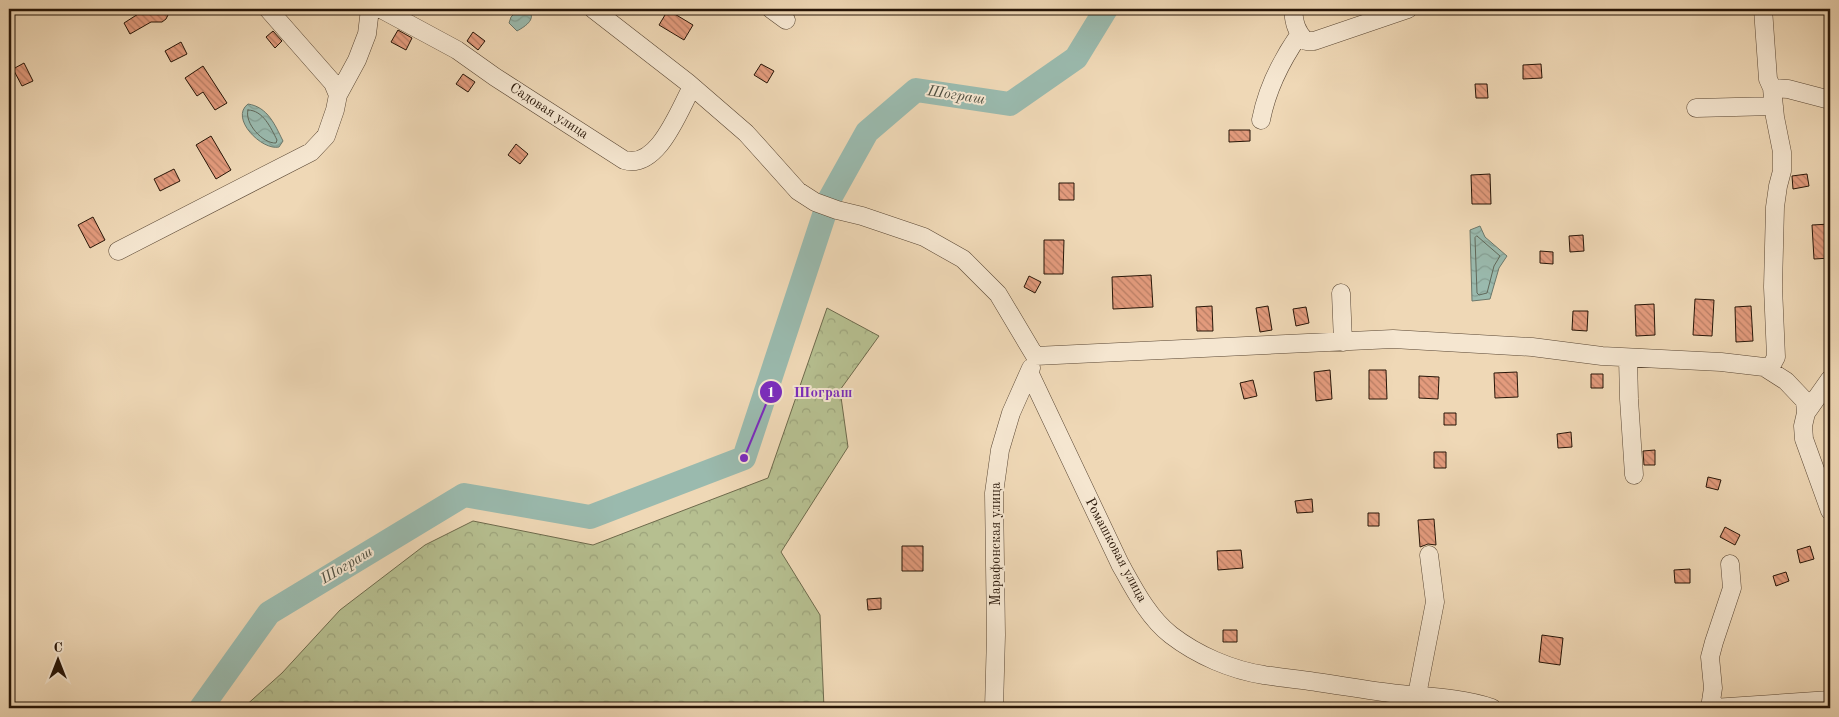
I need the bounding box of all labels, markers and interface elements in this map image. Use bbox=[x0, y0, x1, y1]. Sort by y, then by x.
street label: Садовая улица bbox=[507, 80, 591, 142]
water label: Шограш bbox=[925, 84, 986, 108]
callout: Шограш bbox=[758, 377, 862, 407]
text: 1 bbox=[767, 386, 775, 401]
text: Шограш bbox=[794, 386, 852, 401]
street label: Марафонская улица bbox=[989, 482, 1004, 606]
street label: Ромашковая улица bbox=[1083, 496, 1149, 605]
water label: Шограш bbox=[317, 545, 376, 588]
north arrow bbox=[32, 634, 82, 684]
text: С bbox=[53, 641, 63, 655]

